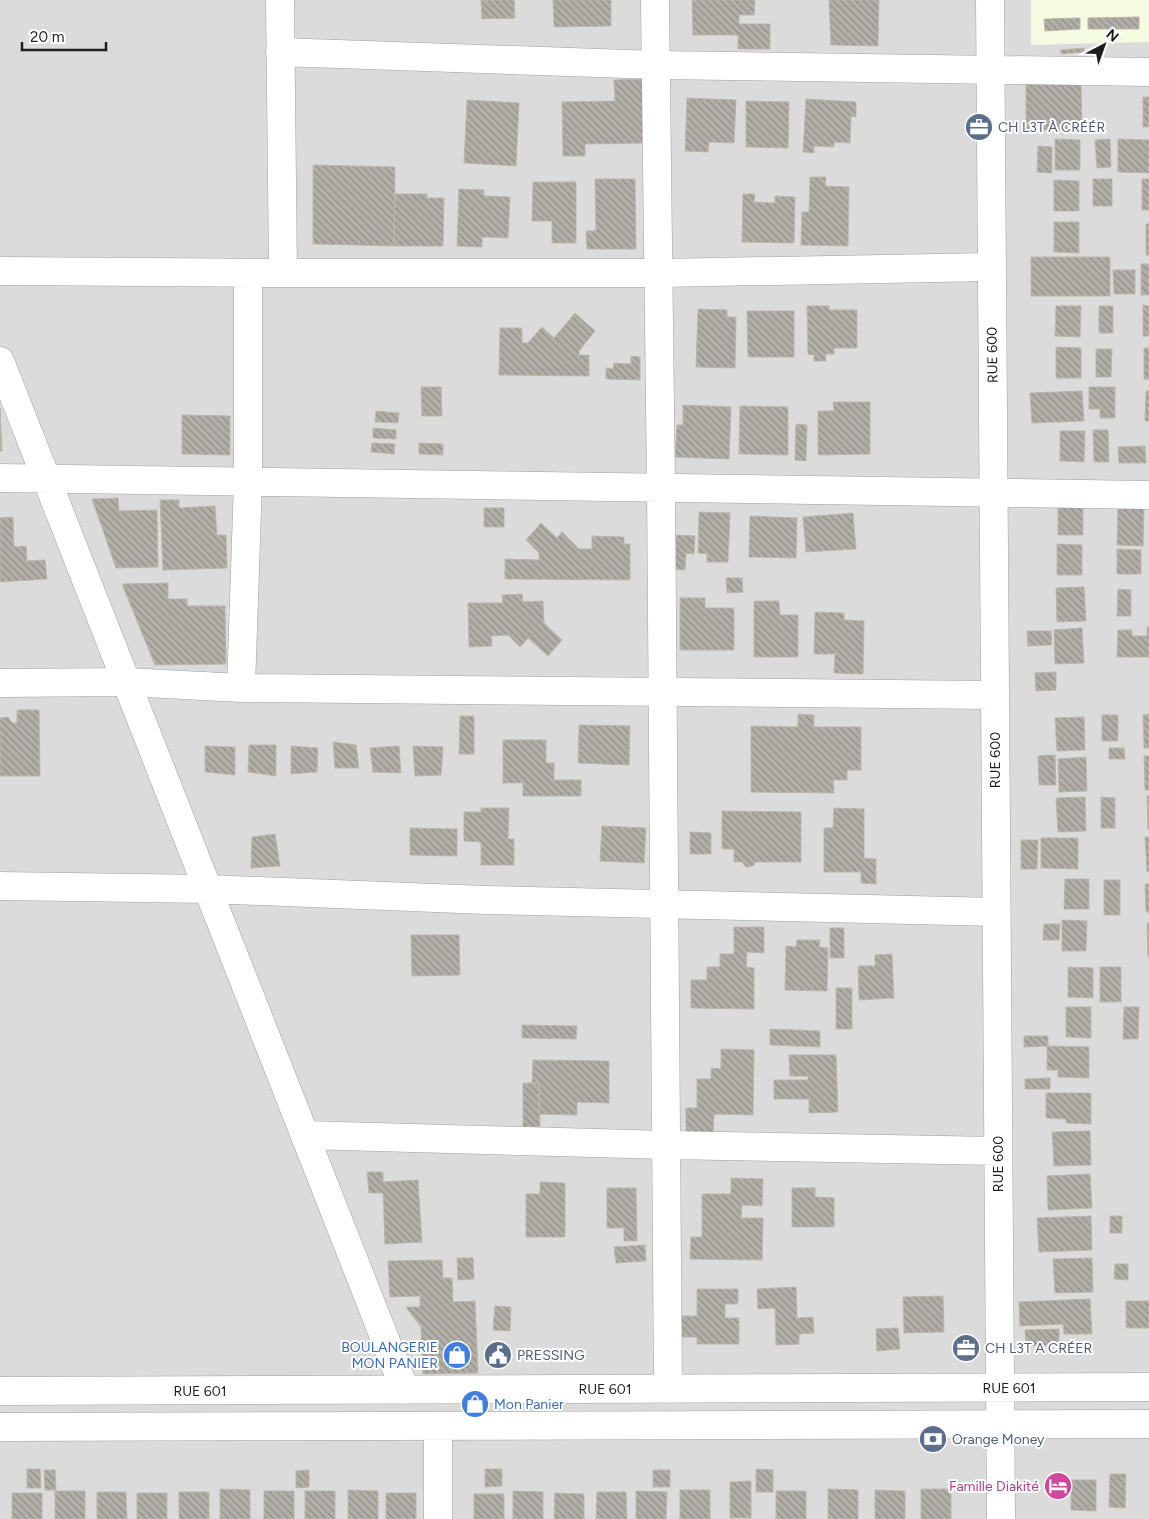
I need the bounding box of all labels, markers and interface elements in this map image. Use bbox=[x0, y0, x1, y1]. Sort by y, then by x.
scale bar bbox=[22, 20, 106, 52]
north arrow bbox=[1079, 20, 1129, 70]
text: N bbox=[1103, 26, 1122, 46]
text: 20 m bbox=[30, 28, 64, 46]
office icon: CH L3T À CRÉÉR bbox=[964, 112, 994, 142]
place label: CH L3T À CRÉÉR bbox=[998, 119, 1106, 136]
street label: RUE 600 bbox=[984, 327, 1001, 383]
street label: RUE 600 bbox=[987, 732, 1004, 788]
street label: RUE 600 bbox=[990, 1136, 1007, 1192]
office icon: CH L3T A CRÉER bbox=[951, 1333, 981, 1363]
place label: BOULANGERIE MON PANIER bbox=[341, 1339, 438, 1372]
shop icon: BOULANGERIE MON PANIER bbox=[442, 1340, 472, 1370]
public building icon: PRESSING bbox=[483, 1340, 513, 1370]
place label: CH L3T A CRÉER bbox=[985, 1340, 1093, 1357]
place label: PRESSING bbox=[517, 1347, 585, 1364]
street label: RUE 601 bbox=[982, 1380, 1036, 1397]
street label: RUE 601 bbox=[578, 1381, 632, 1398]
street label: RUE 601 bbox=[173, 1383, 227, 1400]
shop icon: Mon Panier bbox=[460, 1389, 490, 1419]
place label: Mon Panier bbox=[494, 1396, 564, 1413]
bank icon: Orange Money bbox=[918, 1424, 948, 1454]
place label: Orange Money bbox=[952, 1431, 1045, 1448]
hotel icon: Famille Diakité bbox=[1043, 1471, 1073, 1501]
place label: Famille Diakité bbox=[949, 1478, 1039, 1495]

